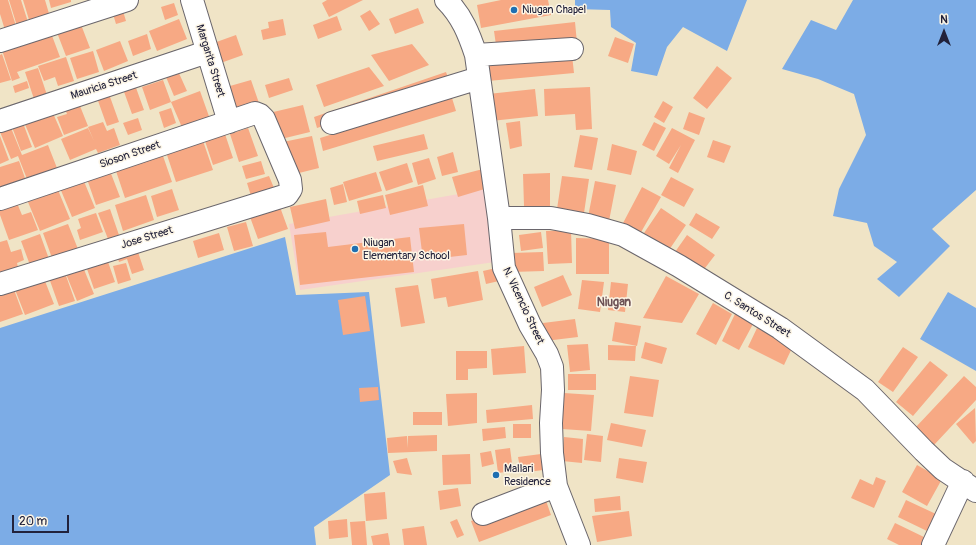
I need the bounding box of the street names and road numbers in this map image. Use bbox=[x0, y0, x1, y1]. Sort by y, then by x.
street label: Margarita Street bbox=[193, 23, 227, 99]
street label: Mauricia Street bbox=[69, 69, 139, 103]
street label: Sioson Street bbox=[98, 138, 162, 172]
street label: Jose Street bbox=[119, 224, 175, 252]
street label: N. Vicencio Street bbox=[499, 265, 547, 347]
street label: C. Santos Street bbox=[721, 289, 793, 341]

